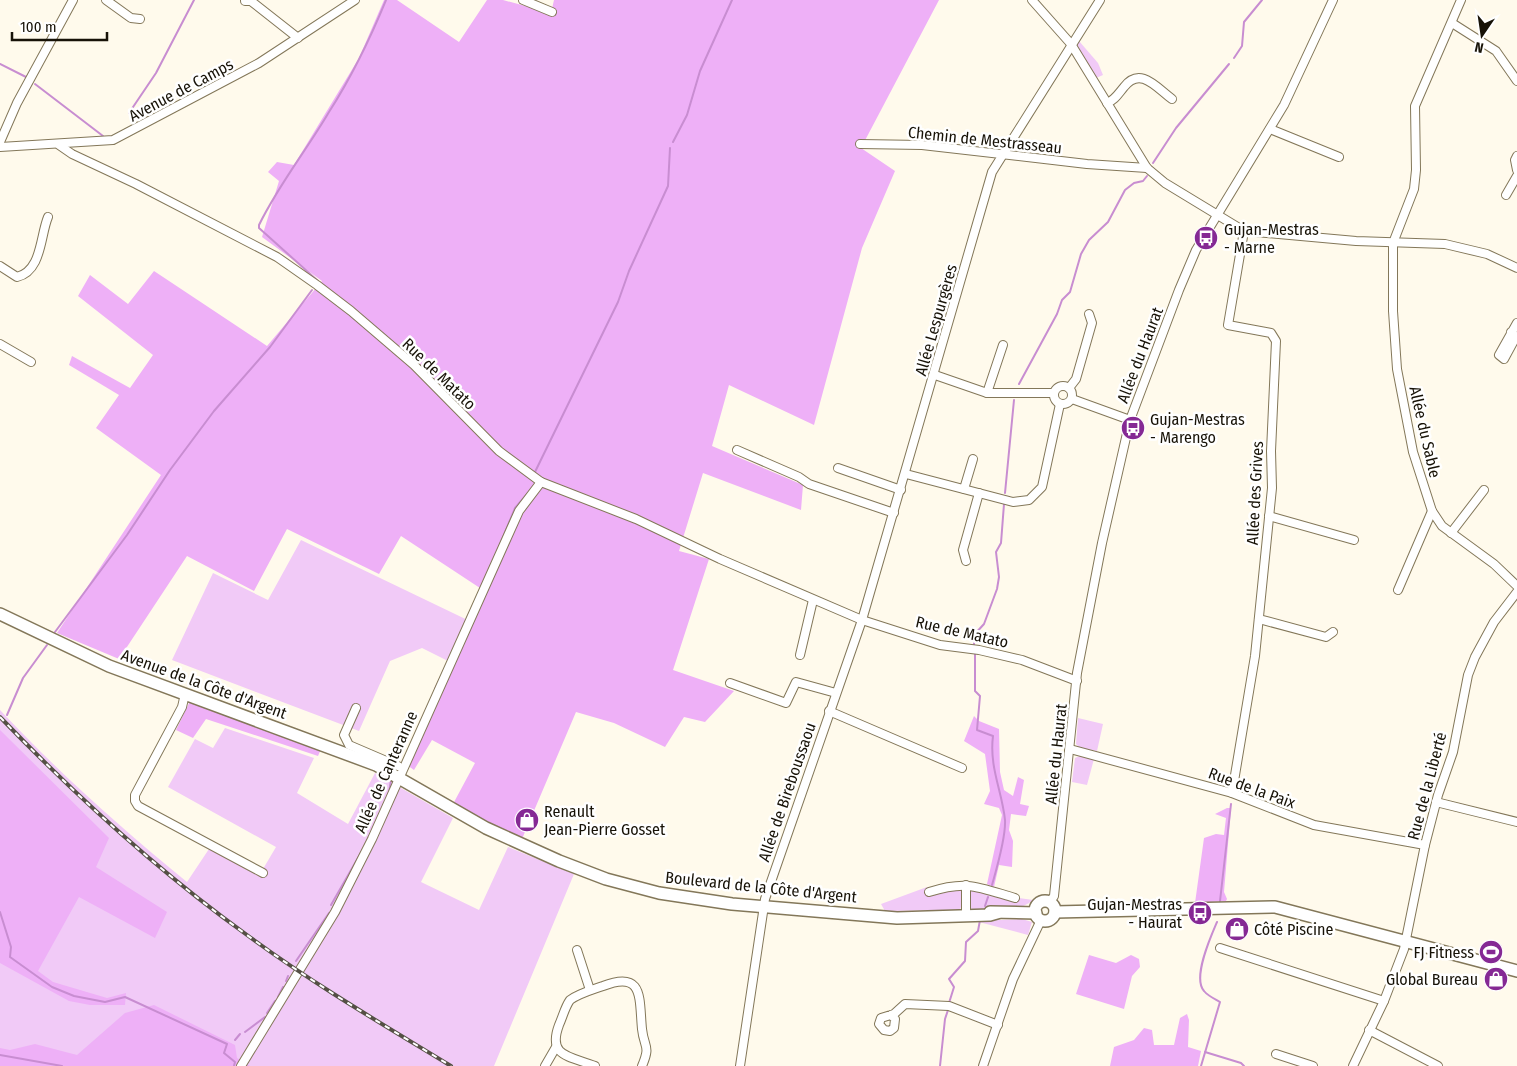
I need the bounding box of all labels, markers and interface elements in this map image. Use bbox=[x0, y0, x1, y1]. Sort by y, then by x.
scale bar bbox=[12, 10, 108, 42]
north arrow bbox=[1457, 10, 1507, 60]
text: 100 m bbox=[20, 18, 57, 36]
text: N bbox=[1473, 38, 1485, 56]
street label: Avenue de Camps bbox=[126, 54, 237, 126]
street label: Chemin de Mestrasseau bbox=[907, 122, 1063, 158]
place label: Gujan-Mestras - Marne bbox=[1224, 220, 1319, 257]
bus stop icon: Gujan-Mestras - Marne bbox=[1193, 225, 1219, 251]
street label: Allée Lespurgères bbox=[911, 262, 961, 378]
street label: Allée du Haurat bbox=[1113, 304, 1167, 406]
street label: Rue de Matato bbox=[398, 334, 480, 414]
street label: Allée du Sable bbox=[1405, 384, 1445, 480]
place label: Gujan-Mestras - Marengo bbox=[1150, 410, 1245, 447]
bus stop icon: Gujan-Mestras - Marengo bbox=[1120, 415, 1146, 441]
street label: Allée des Grives bbox=[1243, 440, 1267, 545]
street label: Rue de Matato bbox=[914, 612, 1010, 652]
street label: Avenue de la Côte d'Argent bbox=[119, 645, 290, 723]
street label: Allée du Haurat bbox=[1041, 702, 1071, 805]
street label: Allée de Canteranne bbox=[351, 708, 421, 836]
street label: Allée de Bireboussaou bbox=[754, 720, 820, 864]
street label: Rue de la Liberté bbox=[1403, 730, 1451, 842]
street label: Rue de la Paix bbox=[1206, 763, 1298, 813]
place label: Renault Jean-Pierre Gosset bbox=[544, 802, 666, 839]
shop icon: Renault Jean-Pierre Gosset bbox=[514, 807, 540, 833]
street label: Boulevard de la Côte d'Argent bbox=[664, 867, 858, 907]
place label: Gujan-Mestras - Haurat bbox=[1087, 895, 1183, 932]
bus stop icon: Gujan-Mestras - Haurat bbox=[1187, 900, 1213, 926]
shop icon: Côté Piscine bbox=[1224, 916, 1250, 942]
place label: Côté Piscine bbox=[1254, 920, 1333, 939]
sports icon: FJ Fitness bbox=[1478, 939, 1504, 965]
place label: FJ Fitness bbox=[1413, 943, 1474, 962]
shop icon: Global Bureau bbox=[1483, 966, 1509, 992]
place label: Global Bureau bbox=[1386, 970, 1478, 989]

